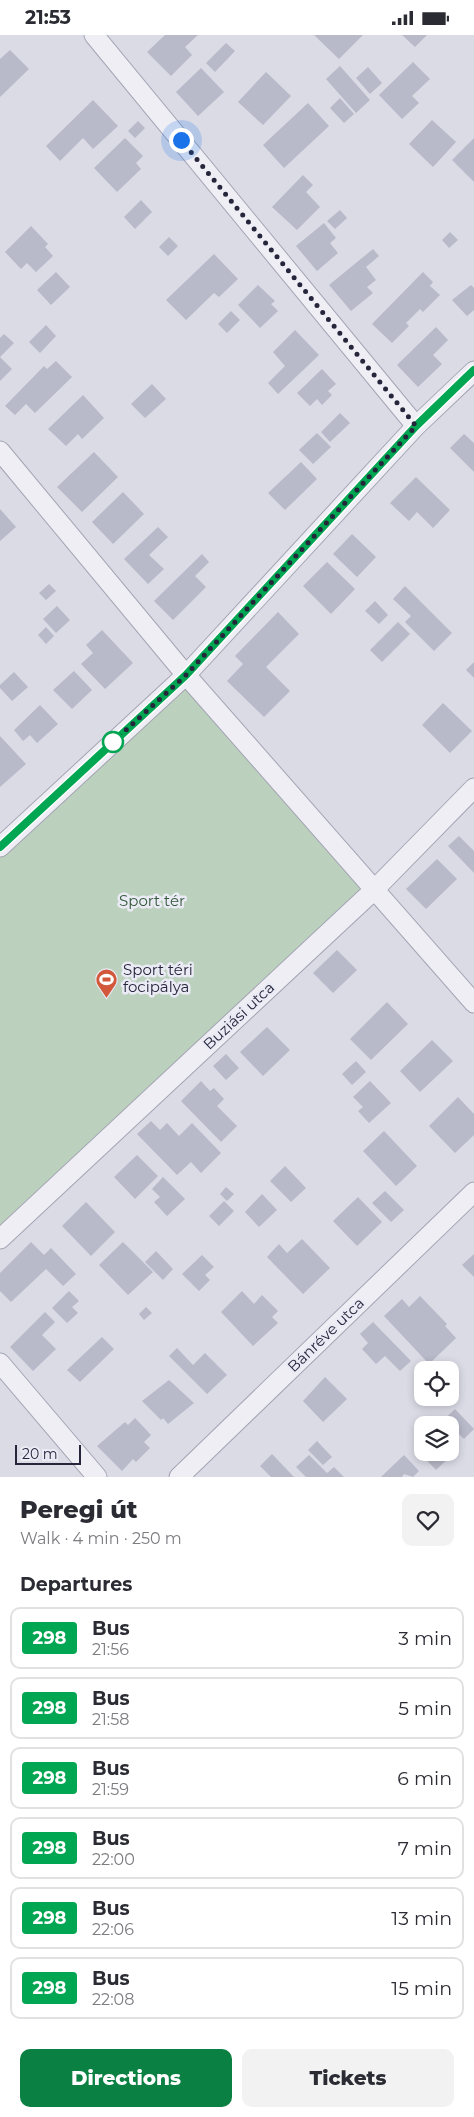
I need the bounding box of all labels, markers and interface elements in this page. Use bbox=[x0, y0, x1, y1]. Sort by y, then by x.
text: 21:53 bbox=[25, 6, 71, 29]
your location bbox=[169, 128, 194, 153]
unlabelled marker bbox=[102, 731, 124, 753]
park label: Sport tér bbox=[119, 891, 185, 910]
place label: Sport téri focipálya bbox=[123, 960, 193, 996]
sports icon: Sport téri focipálya bbox=[95, 967, 119, 998]
street label: Buziási utca bbox=[199, 978, 278, 1053]
street label: Bánréve utca bbox=[283, 1293, 368, 1376]
map controls bbox=[414, 1361, 459, 1461]
button: locate bbox=[414, 1361, 459, 1406]
button: layers bbox=[414, 1416, 459, 1461]
scale bar bbox=[15, 1442, 81, 1465]
text: 20 m bbox=[22, 1445, 58, 1463]
button: heart bbox=[402, 1494, 454, 1546]
text: Peregi út bbox=[20, 1495, 137, 1524]
text: Walk · 4 min · 250 m bbox=[20, 1529, 182, 1548]
text: Departures bbox=[20, 1573, 132, 1596]
text: Bus bbox=[92, 1617, 130, 1640]
text: 298 bbox=[33, 1627, 66, 1649]
text: 3 min bbox=[398, 1627, 452, 1650]
text: 21:56 bbox=[92, 1640, 129, 1659]
text: Bus bbox=[92, 1687, 130, 1710]
text: 298 bbox=[33, 1697, 66, 1719]
text: 5 min bbox=[398, 1697, 452, 1720]
text: 21:58 bbox=[92, 1710, 130, 1729]
text: Bus bbox=[92, 1757, 130, 1780]
text: 298 bbox=[33, 1767, 66, 1789]
text: 6 min bbox=[397, 1767, 452, 1790]
text: 21:59 bbox=[92, 1780, 129, 1799]
text: Bus bbox=[92, 1827, 130, 1850]
text: 298 bbox=[33, 1837, 66, 1859]
text: 7 min bbox=[398, 1837, 452, 1860]
text: 22:00 bbox=[92, 1850, 135, 1869]
text: Bus bbox=[92, 1897, 130, 1920]
text: 298 bbox=[33, 1907, 66, 1929]
text: 13 min bbox=[391, 1907, 452, 1930]
text: 22:06 bbox=[92, 1920, 134, 1939]
text: Bus bbox=[92, 1967, 130, 1990]
text: 298 bbox=[33, 1977, 66, 1999]
text: 15 min bbox=[391, 1977, 452, 2000]
text: 22:08 bbox=[92, 1990, 134, 2009]
button: Directions bbox=[20, 2049, 232, 2107]
button: Tickets bbox=[242, 2049, 454, 2107]

